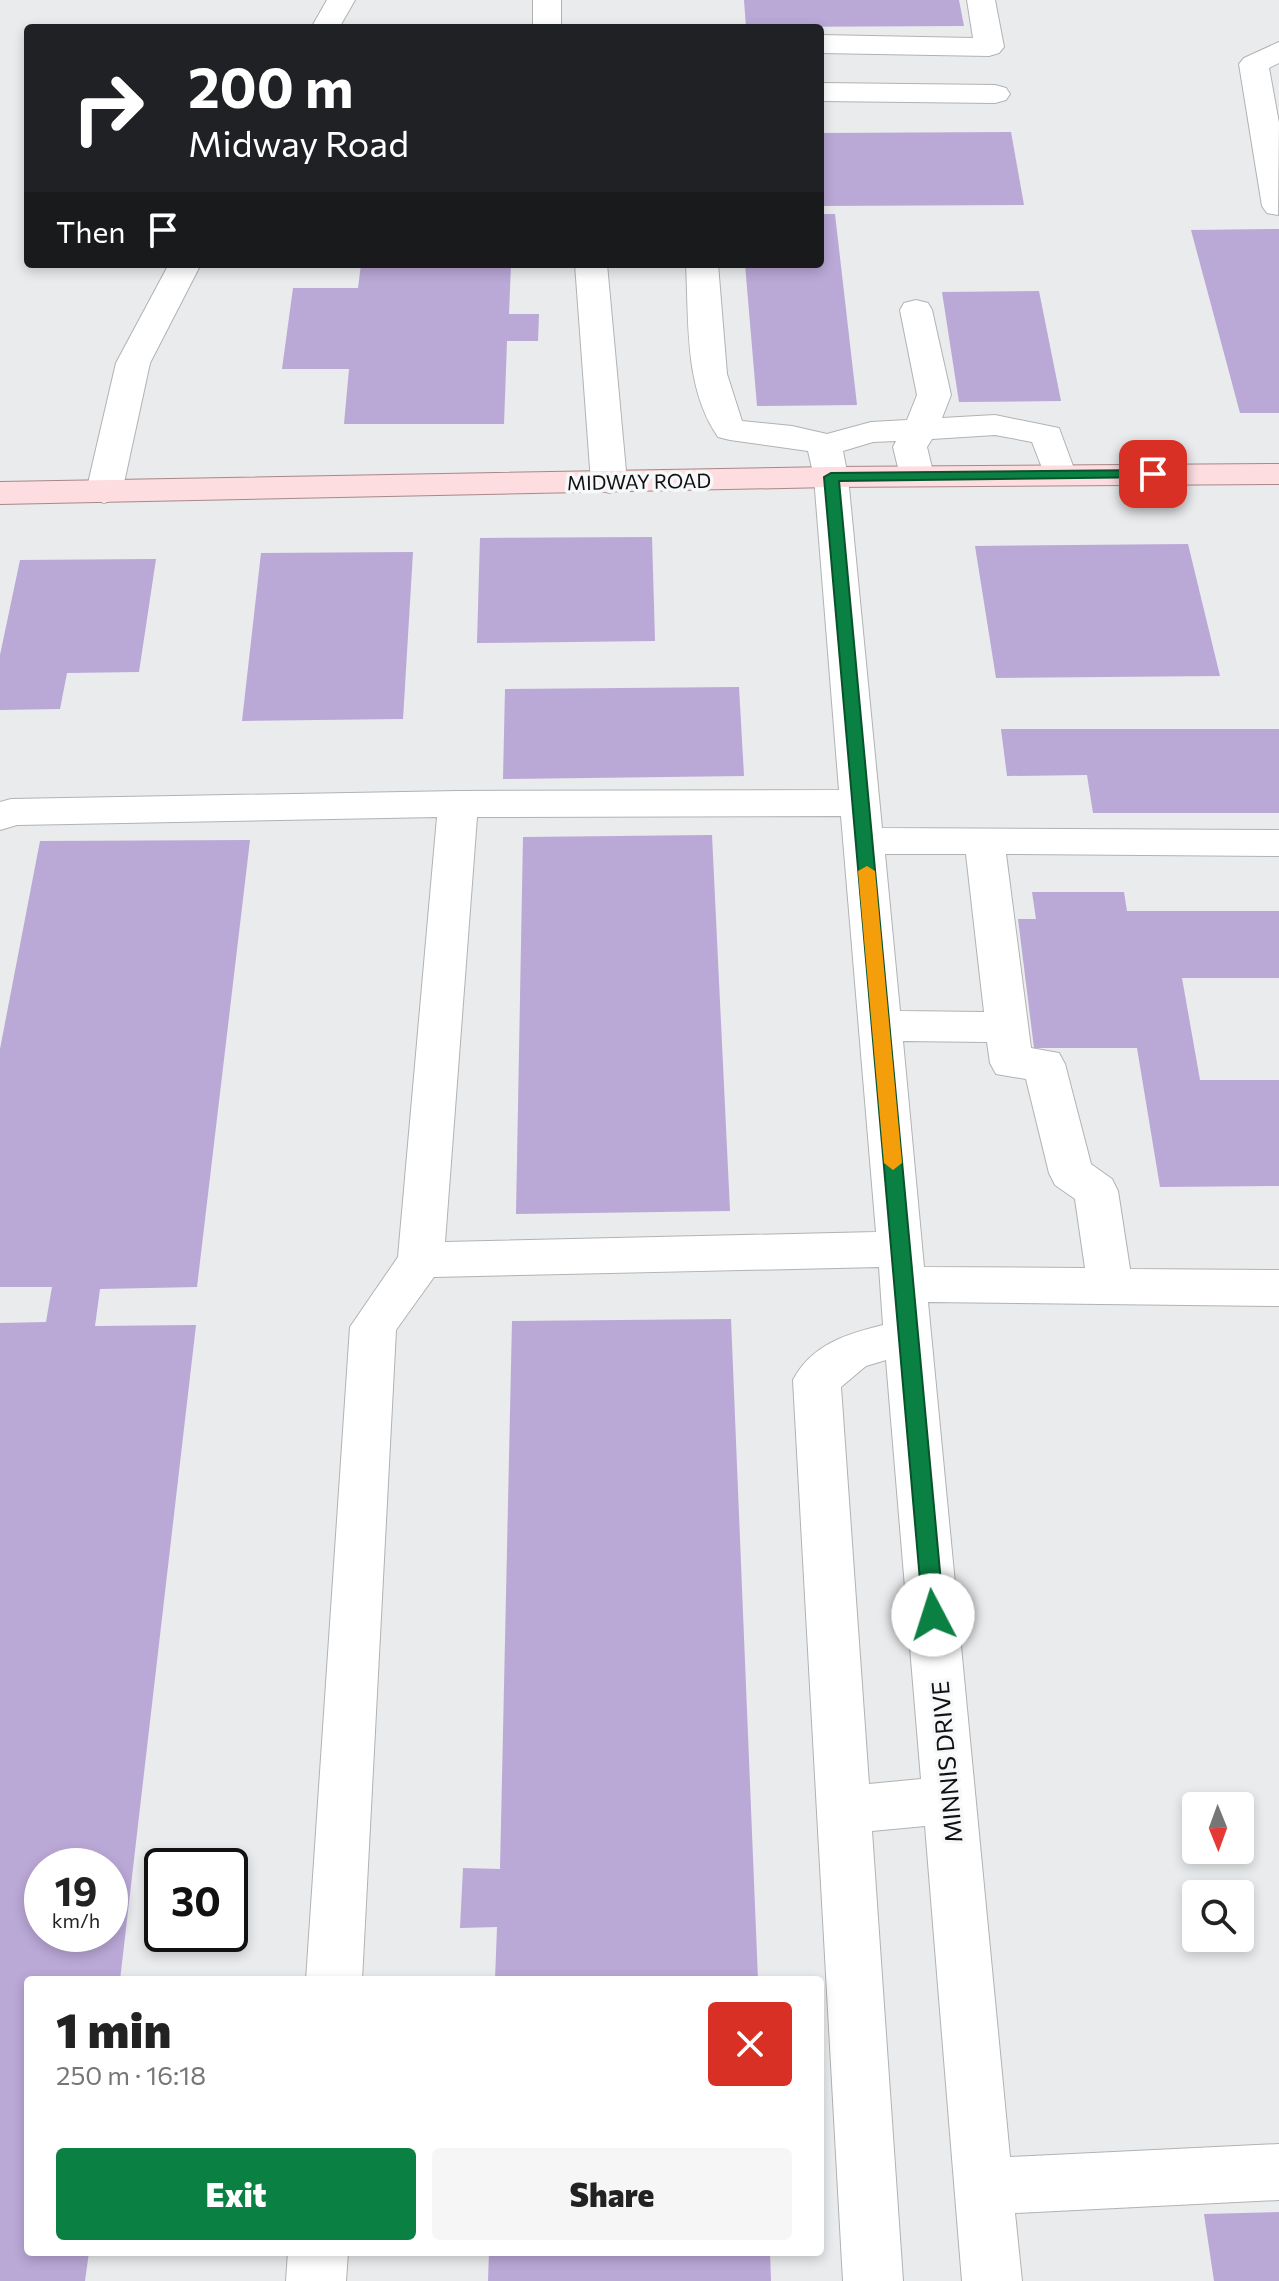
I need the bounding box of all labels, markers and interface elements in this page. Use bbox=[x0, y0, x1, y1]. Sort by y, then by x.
text: 200 m bbox=[188, 51, 354, 120]
icon: right bbox=[56, 56, 160, 160]
text: Midway Road bbox=[188, 120, 409, 164]
icon: arrive bbox=[141, 208, 185, 252]
text: Then bbox=[56, 212, 125, 249]
pin bbox=[1119, 440, 1187, 508]
icon: arrive bbox=[1131, 452, 1175, 496]
street label: MIDWAY ROAD bbox=[567, 468, 711, 494]
position arrow bbox=[891, 1573, 975, 1657]
street label: MINNIS DRIVE bbox=[924, 1680, 968, 1844]
north arrow bbox=[1182, 1792, 1254, 1864]
map controls bbox=[1182, 1792, 1254, 1952]
speed limit sign: 30 bbox=[144, 1848, 248, 1952]
text: 19 bbox=[55, 1865, 97, 1914]
button: search bbox=[1182, 1880, 1254, 1952]
text: km/h bbox=[52, 1908, 100, 1932]
text: 1 min bbox=[56, 1999, 171, 2058]
button: close bbox=[708, 2002, 792, 2086]
text: 250 m · 16:18 bbox=[56, 2059, 206, 2090]
button: Exit bbox=[56, 2148, 416, 2240]
button: Share bbox=[432, 2148, 792, 2240]

